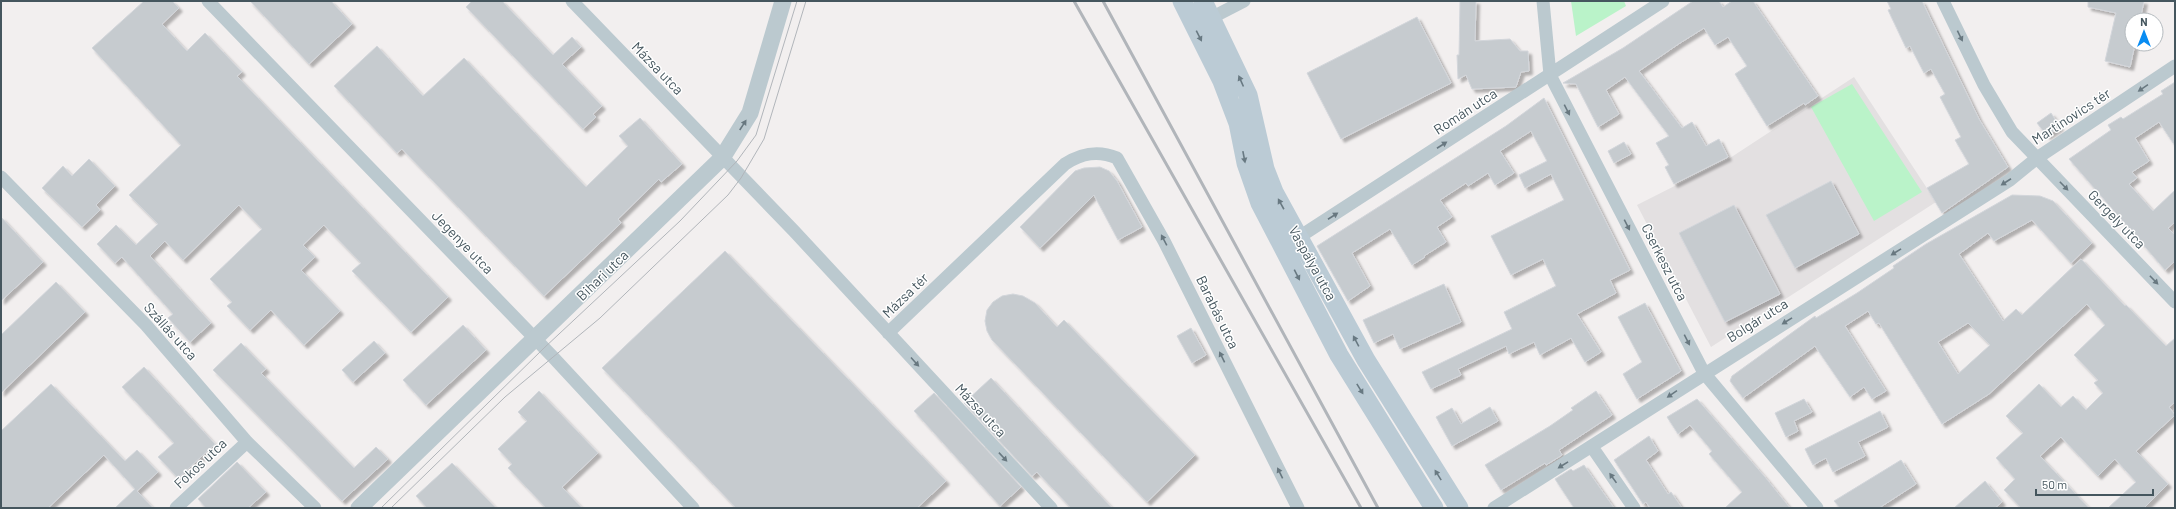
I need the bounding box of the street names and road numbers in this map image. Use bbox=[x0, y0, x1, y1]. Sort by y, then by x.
street label: Mázsa utca bbox=[629, 38, 687, 98]
street label: Román utca bbox=[1430, 84, 1500, 138]
street label: Martinovics tér bbox=[2028, 84, 2114, 148]
street label: Gergely utca bbox=[2085, 186, 2149, 252]
street label: Jegenye utca bbox=[429, 207, 497, 277]
street label: Cserkesz utca bbox=[1638, 221, 1692, 303]
street label: Vaspálya utca bbox=[1286, 223, 1340, 303]
street label: Bihari utca bbox=[573, 246, 631, 304]
street label: Mázsa tér bbox=[878, 269, 932, 321]
street label: Barabás utca bbox=[1193, 273, 1243, 351]
street label: Bolgár utca bbox=[1723, 295, 1791, 345]
street label: Szállás utca bbox=[141, 299, 201, 363]
street label: Mázsa utca bbox=[952, 380, 1010, 440]
street label: Fokos utca bbox=[170, 434, 230, 492]

